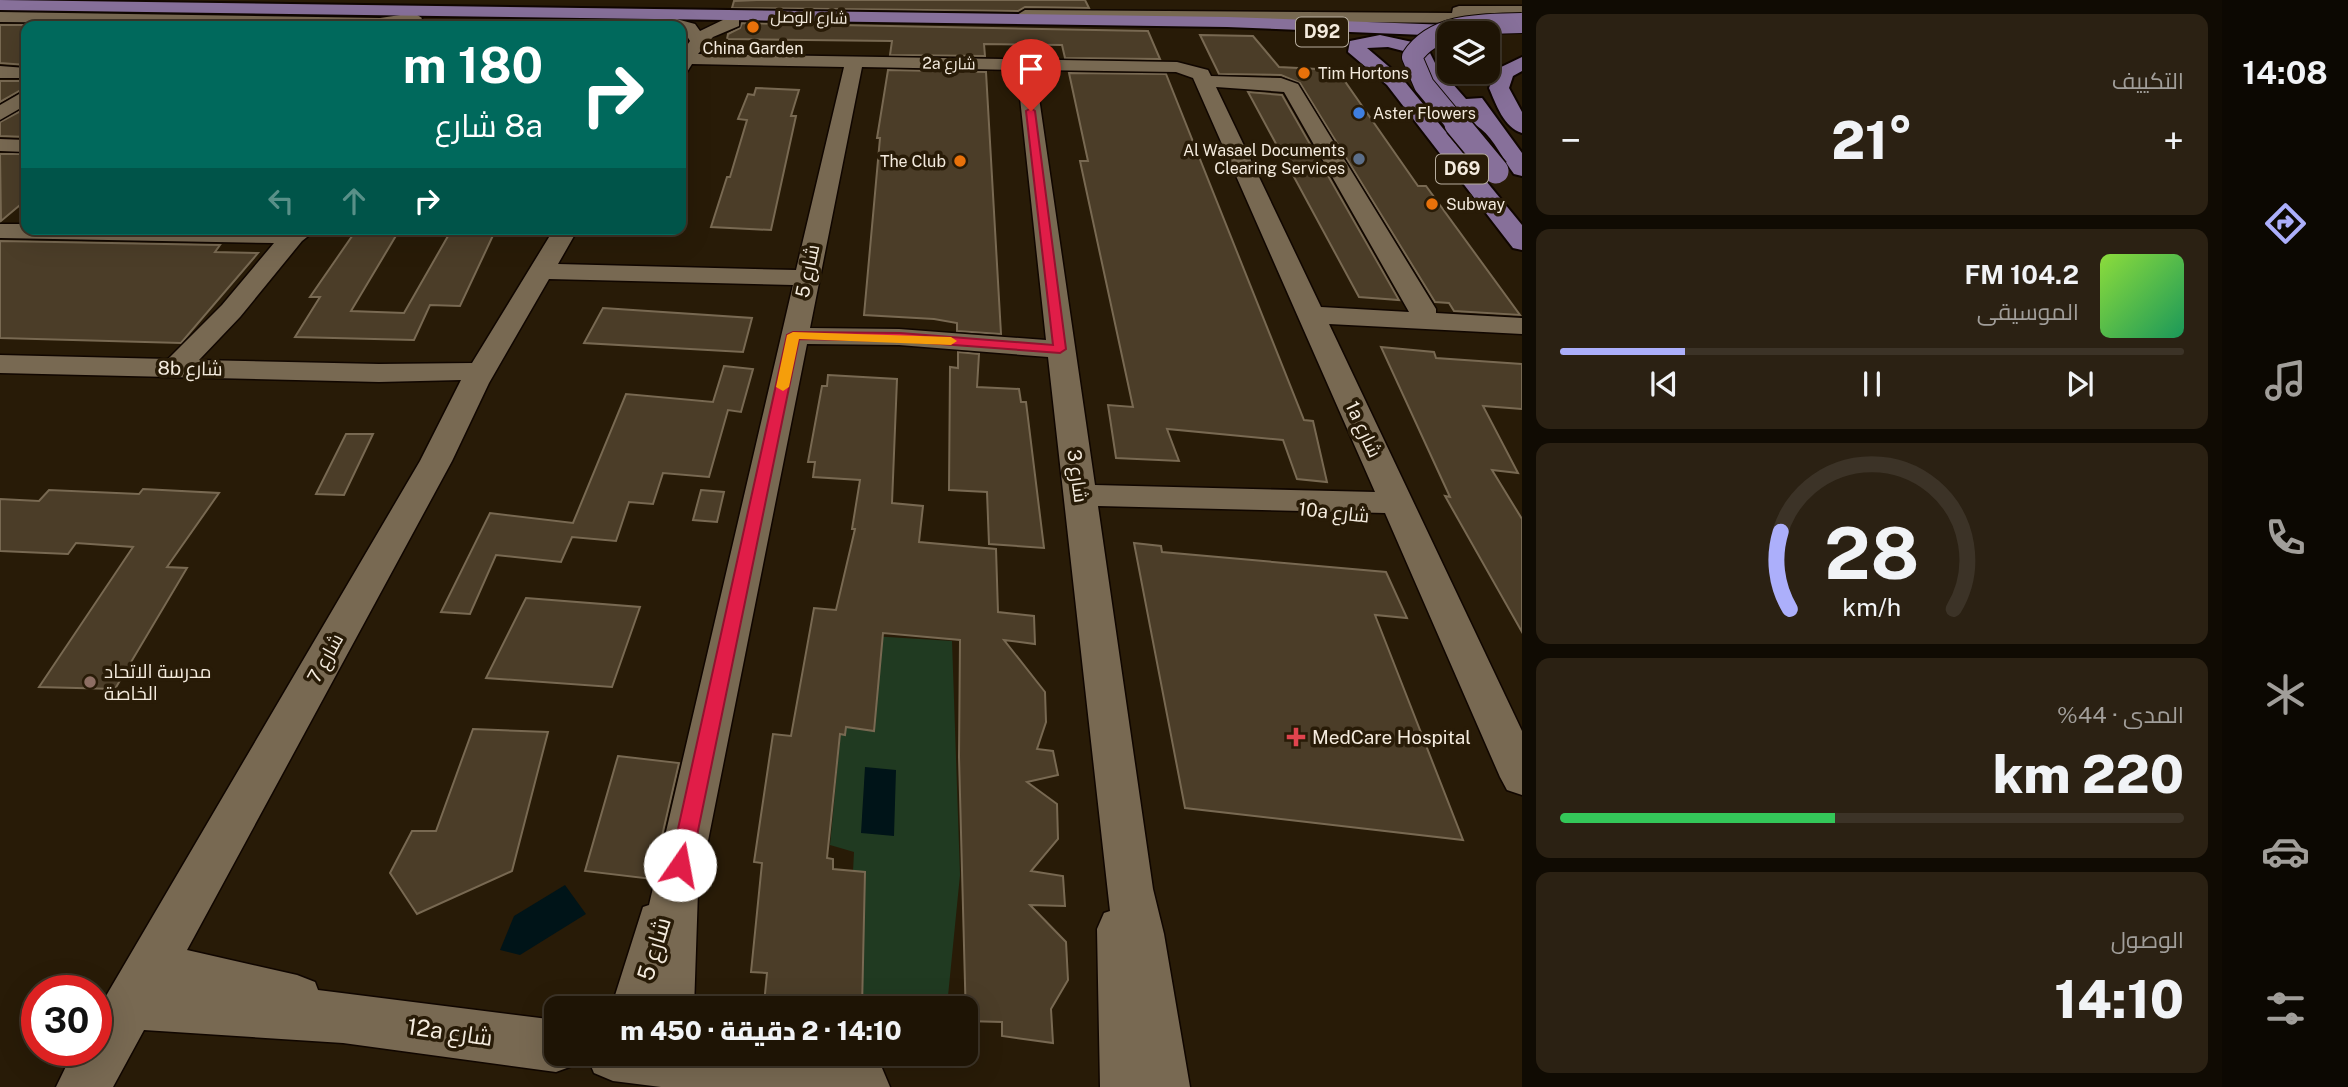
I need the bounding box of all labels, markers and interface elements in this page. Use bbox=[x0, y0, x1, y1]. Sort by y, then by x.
street label: شارع الوصل bbox=[770, 7, 848, 30]
road number: D92 bbox=[1296, 17, 1348, 46]
marker: China Garden bbox=[745, 19, 761, 35]
map controls bbox=[1437, 21, 1500, 84]
button: layers bbox=[1437, 21, 1500, 84]
text: 180 m bbox=[403, 36, 543, 94]
place label: China Garden bbox=[703, 39, 803, 58]
pin bbox=[1001, 39, 1061, 111]
icon: right bbox=[567, 49, 658, 140]
icon: arrive bbox=[1012, 50, 1050, 88]
street label: 2a شارع bbox=[922, 54, 976, 75]
text: 14:08 bbox=[2242, 54, 2328, 91]
place label: Tim Hortons bbox=[1318, 64, 1409, 83]
marker: Tim Hortons bbox=[1296, 65, 1312, 81]
text: التكييف bbox=[2112, 67, 2184, 94]
place label: Aster Flowers bbox=[1373, 104, 1476, 123]
marker: Aster Flowers bbox=[1351, 105, 1367, 121]
text: 8a شارع bbox=[435, 107, 543, 144]
text: 21° bbox=[1831, 110, 1913, 171]
text: − bbox=[1560, 118, 1581, 163]
text: + bbox=[2163, 118, 2184, 163]
place label: Al Wasael Documents Clearing Services bbox=[1183, 141, 1345, 178]
marker: Al Wasael Documents Clearing Services bbox=[1351, 151, 1367, 167]
place label: The Club bbox=[880, 152, 946, 171]
marker: The Club bbox=[952, 153, 968, 169]
road number: D69 bbox=[1436, 154, 1488, 184]
icon: left bbox=[262, 182, 300, 220]
icon: ahead bbox=[335, 182, 373, 220]
icon: right bbox=[408, 182, 446, 220]
place label: Subway bbox=[1446, 195, 1505, 214]
marker: Subway bbox=[1424, 196, 1440, 212]
icon: directions bbox=[2261, 199, 2310, 248]
street label: شارع 5 bbox=[791, 243, 826, 300]
text: 104.2 FM bbox=[1964, 259, 2079, 290]
text: الموسيقى bbox=[1977, 298, 2079, 325]
street label: 8b شارع bbox=[157, 356, 223, 383]
icon: music bbox=[2261, 356, 2310, 405]
icon: previous bbox=[1645, 365, 1683, 403]
icon: pause bbox=[1853, 365, 1891, 403]
icon: next bbox=[2061, 365, 2099, 403]
street label: 1a شارع bbox=[1339, 397, 1387, 462]
street label: شارع 3 bbox=[1060, 448, 1093, 504]
street label: 10a شارع bbox=[1297, 497, 1371, 530]
text: 28 bbox=[1824, 511, 1920, 596]
icon: phone bbox=[2261, 513, 2310, 562]
text: km/h bbox=[1843, 592, 1901, 622]
street label: شارع 7 bbox=[303, 630, 350, 688]
place label: مدرسة الاتحاد الخاصة bbox=[104, 660, 211, 704]
icon: climate bbox=[2261, 670, 2310, 719]
marker: مدرسة الاتحاد الخاصة bbox=[82, 674, 98, 690]
text: المدى · 44% bbox=[2057, 701, 2184, 728]
place label: MedCare Hospital bbox=[1312, 726, 1471, 748]
marker: MedCare Hospital bbox=[1286, 727, 1306, 747]
text: 220 km bbox=[1993, 744, 2184, 805]
icon: car bbox=[2261, 827, 2310, 876]
position arrow bbox=[643, 828, 717, 902]
street label: شارع 5 bbox=[631, 914, 679, 985]
text: الوصول bbox=[2111, 926, 2184, 953]
text: 14:10 bbox=[2054, 969, 2184, 1030]
speed limit sign: 30 bbox=[21, 975, 112, 1066]
icon: filters bbox=[2261, 984, 2310, 1033]
street label: 12a شارع bbox=[405, 1012, 495, 1054]
text: 14:10 · 2 دقيقة · 450 m bbox=[620, 1015, 902, 1046]

